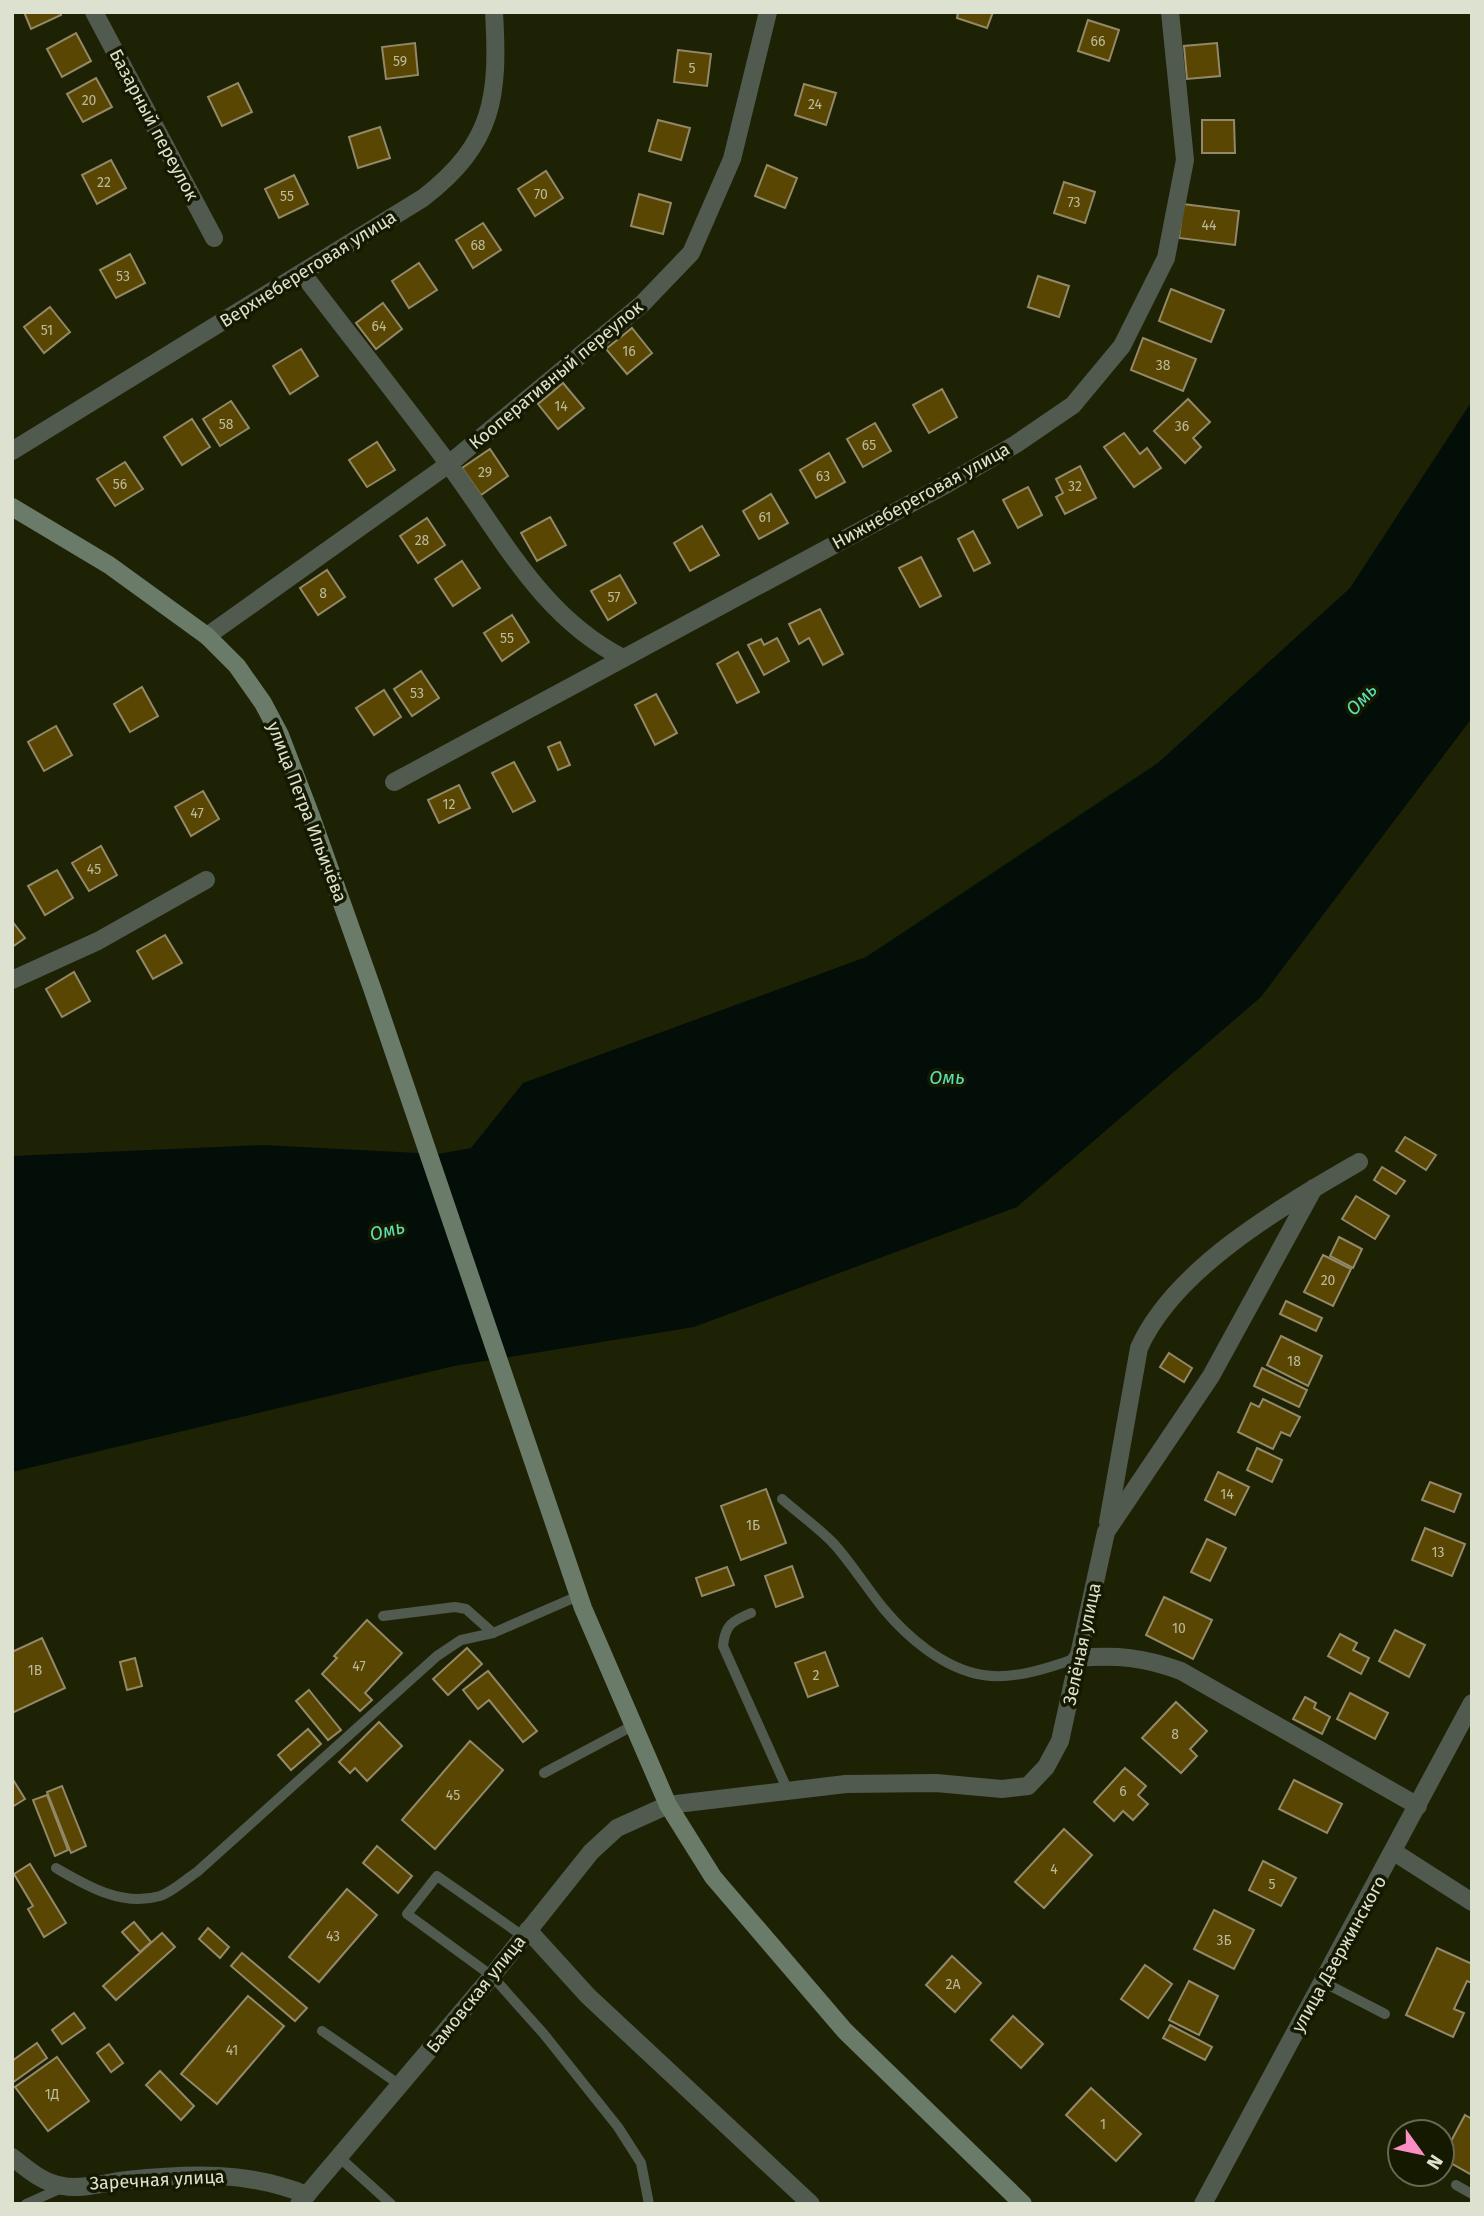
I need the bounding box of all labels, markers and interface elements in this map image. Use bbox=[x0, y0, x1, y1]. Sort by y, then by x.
house number: 66 bbox=[1091, 33, 1105, 50]
street label: Базарный переулок bbox=[105, 45, 204, 205]
house number: 59 bbox=[393, 53, 407, 70]
house number: 5 bbox=[688, 60, 696, 77]
house number: 20 bbox=[82, 92, 97, 109]
house number: 24 bbox=[808, 96, 823, 113]
house number: 22 bbox=[97, 174, 111, 191]
house number: 70 bbox=[534, 186, 548, 203]
house number: 55 bbox=[280, 188, 294, 205]
house number: 73 bbox=[1067, 194, 1081, 211]
street label: Верхнебереговая улица bbox=[216, 206, 400, 332]
house number: 44 bbox=[1202, 217, 1217, 234]
house number: 68 bbox=[470, 237, 486, 254]
house number: 53 bbox=[116, 268, 130, 285]
street label: Кооперативный переулок bbox=[465, 295, 648, 454]
house number: 64 bbox=[372, 318, 387, 335]
house number: 51 bbox=[41, 322, 53, 339]
house number: 16 bbox=[622, 343, 636, 360]
house number: 38 bbox=[1156, 357, 1171, 374]
house number: 14 bbox=[554, 398, 568, 415]
house number: 58 bbox=[219, 416, 234, 433]
house number: 36 bbox=[1175, 418, 1189, 435]
house number: 65 bbox=[862, 437, 876, 454]
street label: Нижнебереговая улица bbox=[828, 438, 1014, 554]
house number: 29 bbox=[478, 464, 492, 481]
house number: 63 bbox=[816, 468, 830, 485]
house number: 56 bbox=[113, 476, 127, 493]
house number: 32 bbox=[1068, 478, 1082, 495]
house number: 61 bbox=[759, 509, 771, 526]
house number: 28 bbox=[415, 532, 430, 549]
house number: 8 bbox=[319, 585, 327, 602]
house number: 57 bbox=[608, 589, 620, 606]
house number: 55 bbox=[500, 630, 514, 647]
water label: Омь bbox=[1341, 679, 1382, 720]
house number: 53 bbox=[410, 685, 424, 702]
street label: улица Петра Ильичёва bbox=[262, 718, 352, 906]
house number: 12 bbox=[443, 796, 456, 813]
house number: 47 bbox=[190, 805, 204, 822]
house number: 45 bbox=[87, 861, 101, 878]
water label: Омь bbox=[929, 1066, 965, 1089]
water label: Омь bbox=[367, 1215, 407, 1246]
house number: 20 bbox=[1321, 1272, 1336, 1289]
house number: 18 bbox=[1287, 1353, 1301, 1370]
house number: 14 bbox=[1220, 1486, 1234, 1503]
house number: 1Б bbox=[746, 1517, 760, 1534]
house number: 13 bbox=[1431, 1544, 1445, 1561]
street label: Зелёная улица bbox=[1058, 1581, 1106, 1707]
house number: 10 bbox=[1172, 1620, 1186, 1637]
house number: 47 bbox=[352, 1658, 366, 1675]
house number: 1В bbox=[28, 1662, 42, 1679]
house number: 2 bbox=[813, 1667, 820, 1684]
house number: 8 bbox=[1171, 1726, 1179, 1743]
house number: 6 bbox=[1119, 1783, 1127, 1800]
house number: 45 bbox=[446, 1787, 460, 1804]
house number: 4 bbox=[1050, 1861, 1058, 1878]
street label: улица Дзержинского bbox=[1287, 1872, 1391, 2036]
house number: 5 bbox=[1268, 1876, 1276, 1893]
house number: 43 bbox=[326, 1928, 340, 1945]
street label: Бамовская улица bbox=[422, 1931, 530, 2057]
house number: 3Б bbox=[1216, 1932, 1232, 1949]
house number: 2А bbox=[946, 1976, 960, 1993]
house number: 41 bbox=[226, 2042, 238, 2059]
house number: 1Д bbox=[45, 2086, 59, 2103]
house number: 1 bbox=[1100, 2116, 1106, 2133]
north arrow bbox=[1386, 2118, 1456, 2188]
text: N bbox=[1422, 2150, 1448, 2174]
street label: Заречная улица bbox=[89, 2165, 225, 2195]

